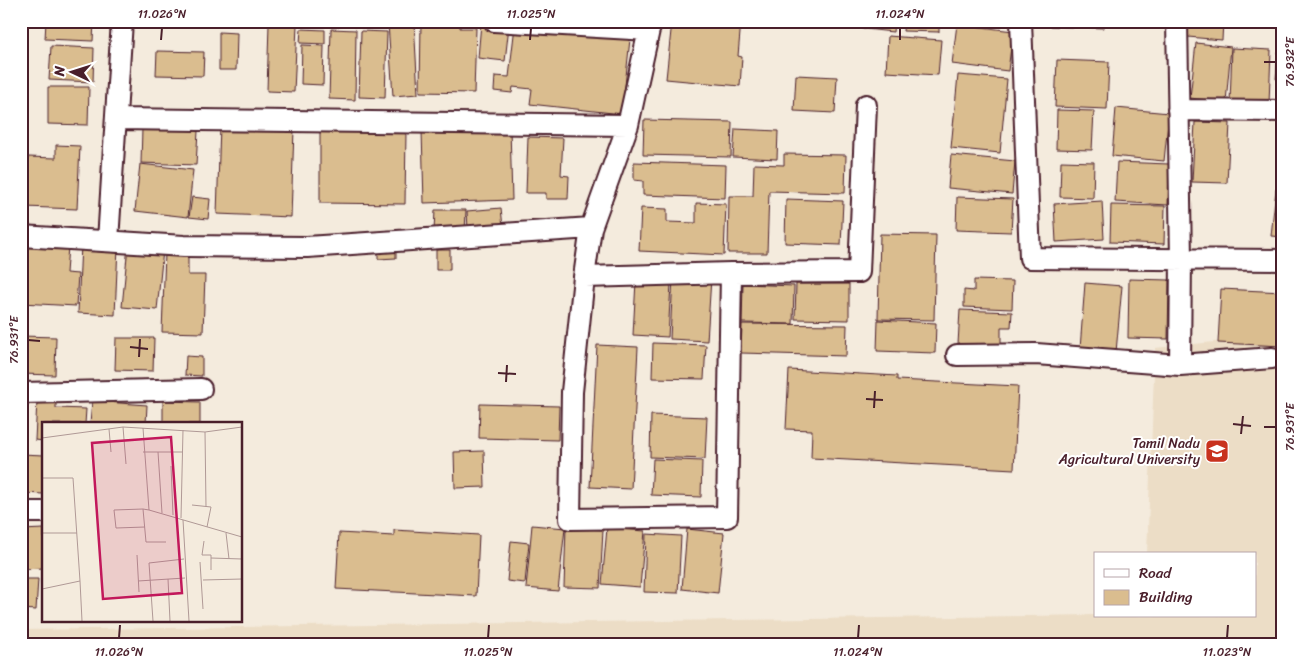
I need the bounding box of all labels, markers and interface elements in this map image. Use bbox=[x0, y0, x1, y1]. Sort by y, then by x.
text: 11.026°N bbox=[138, 3, 187, 25]
text: 11.025°N bbox=[506, 3, 556, 25]
text: 11.024°N bbox=[875, 3, 925, 25]
text: 76.932°E bbox=[1279, 36, 1301, 87]
north arrow bbox=[48, 48, 98, 98]
text: N bbox=[47, 65, 72, 78]
text: 76.931°E bbox=[3, 315, 25, 364]
text: 76.931°E bbox=[1279, 402, 1301, 451]
inset map bbox=[42, 422, 242, 622]
place label: Tamil Nadu Agricultural University bbox=[1058, 431, 1201, 472]
school or university icon: Tamil Nadu Agricultural University bbox=[1204, 438, 1230, 464]
legend bbox=[1094, 552, 1256, 618]
text: Road bbox=[1139, 560, 1172, 586]
text: Building bbox=[1139, 584, 1193, 610]
text: 11.026°N bbox=[95, 641, 144, 663]
text: 11.025°N bbox=[463, 641, 513, 663]
text: 11.024°N bbox=[833, 641, 883, 663]
text: 11.023°N bbox=[1203, 641, 1252, 663]

